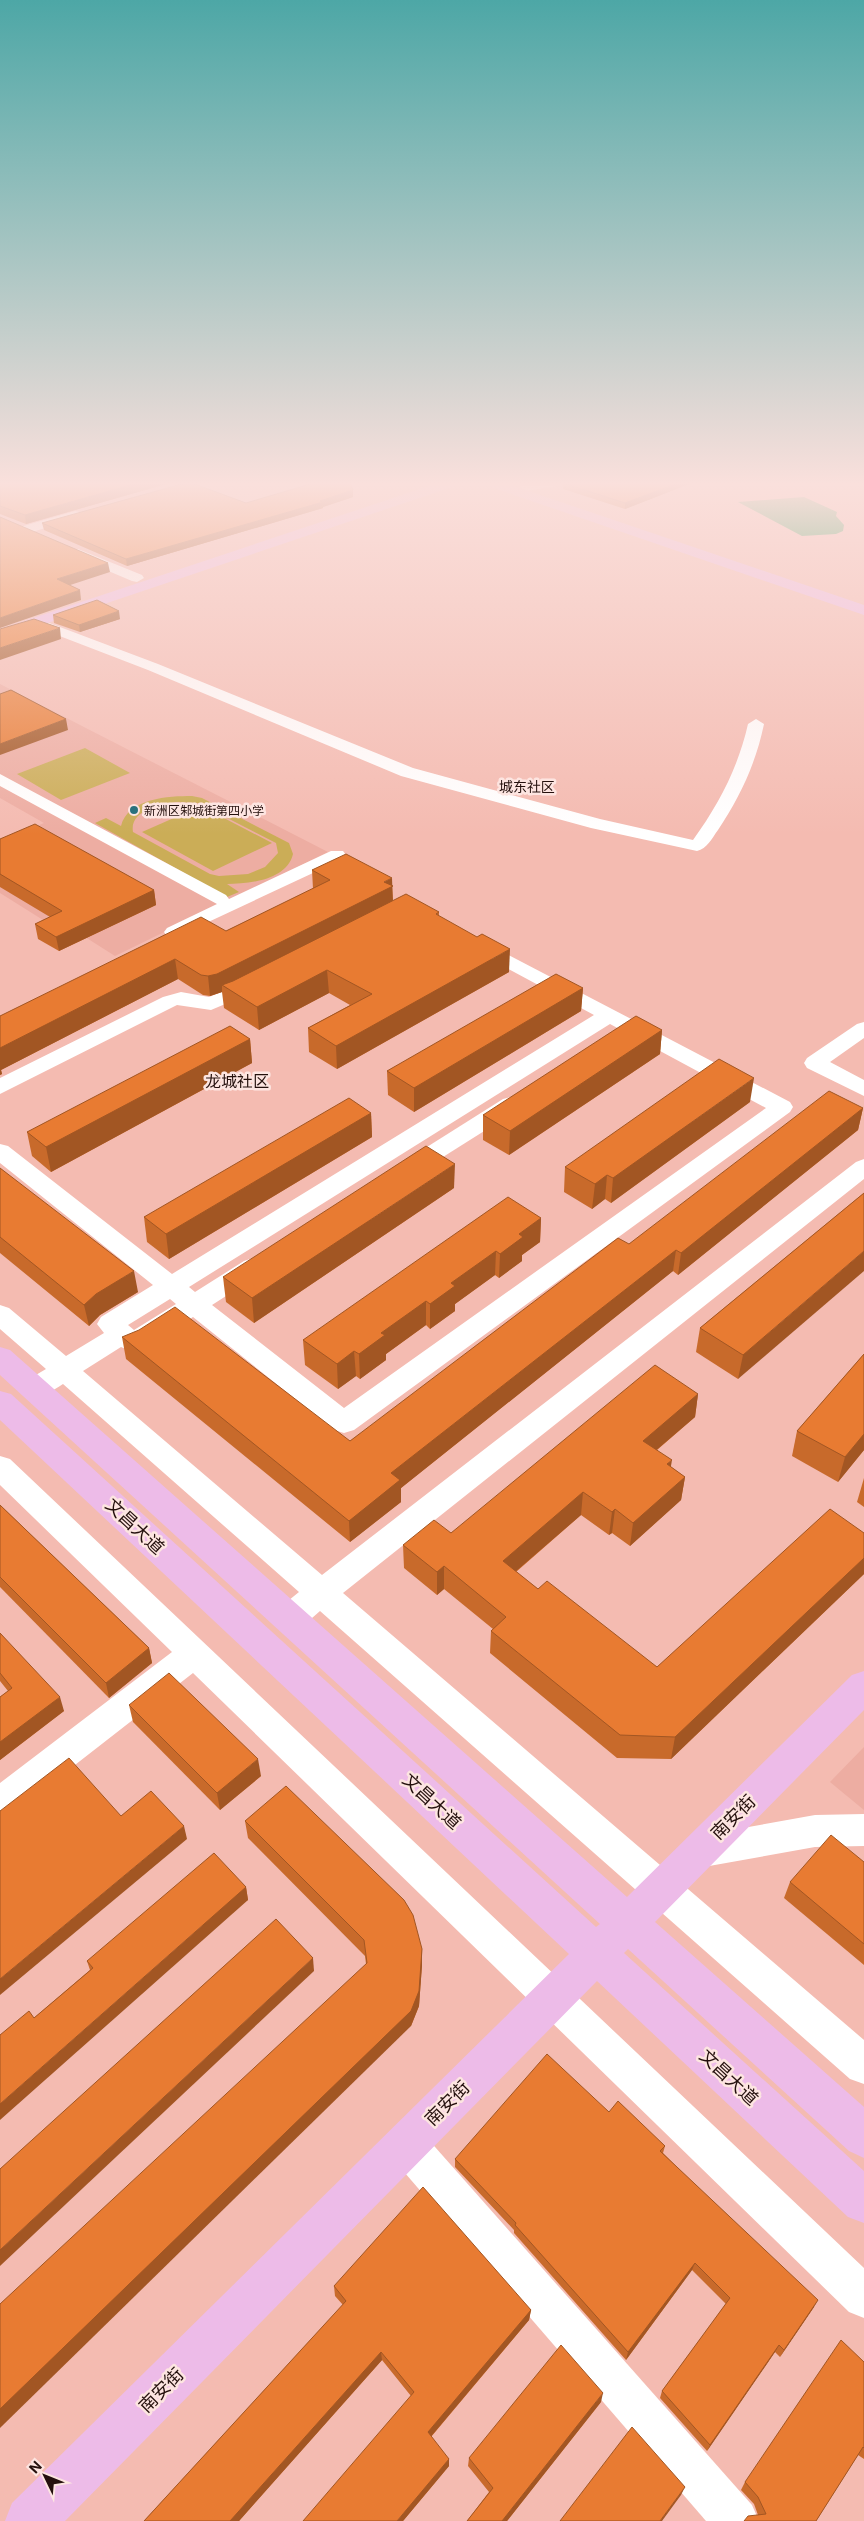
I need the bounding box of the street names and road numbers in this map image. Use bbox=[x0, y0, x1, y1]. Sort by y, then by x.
street label: 文昌大道 bbox=[102, 1494, 168, 1558]
street label: 文昌大道 bbox=[399, 1769, 465, 1833]
street label: 南安街 bbox=[706, 1790, 760, 1844]
street label: 文昌大道 bbox=[696, 2045, 762, 2109]
street label: 南安街 bbox=[420, 2076, 474, 2130]
street label: 南安街 bbox=[134, 2363, 188, 2417]

